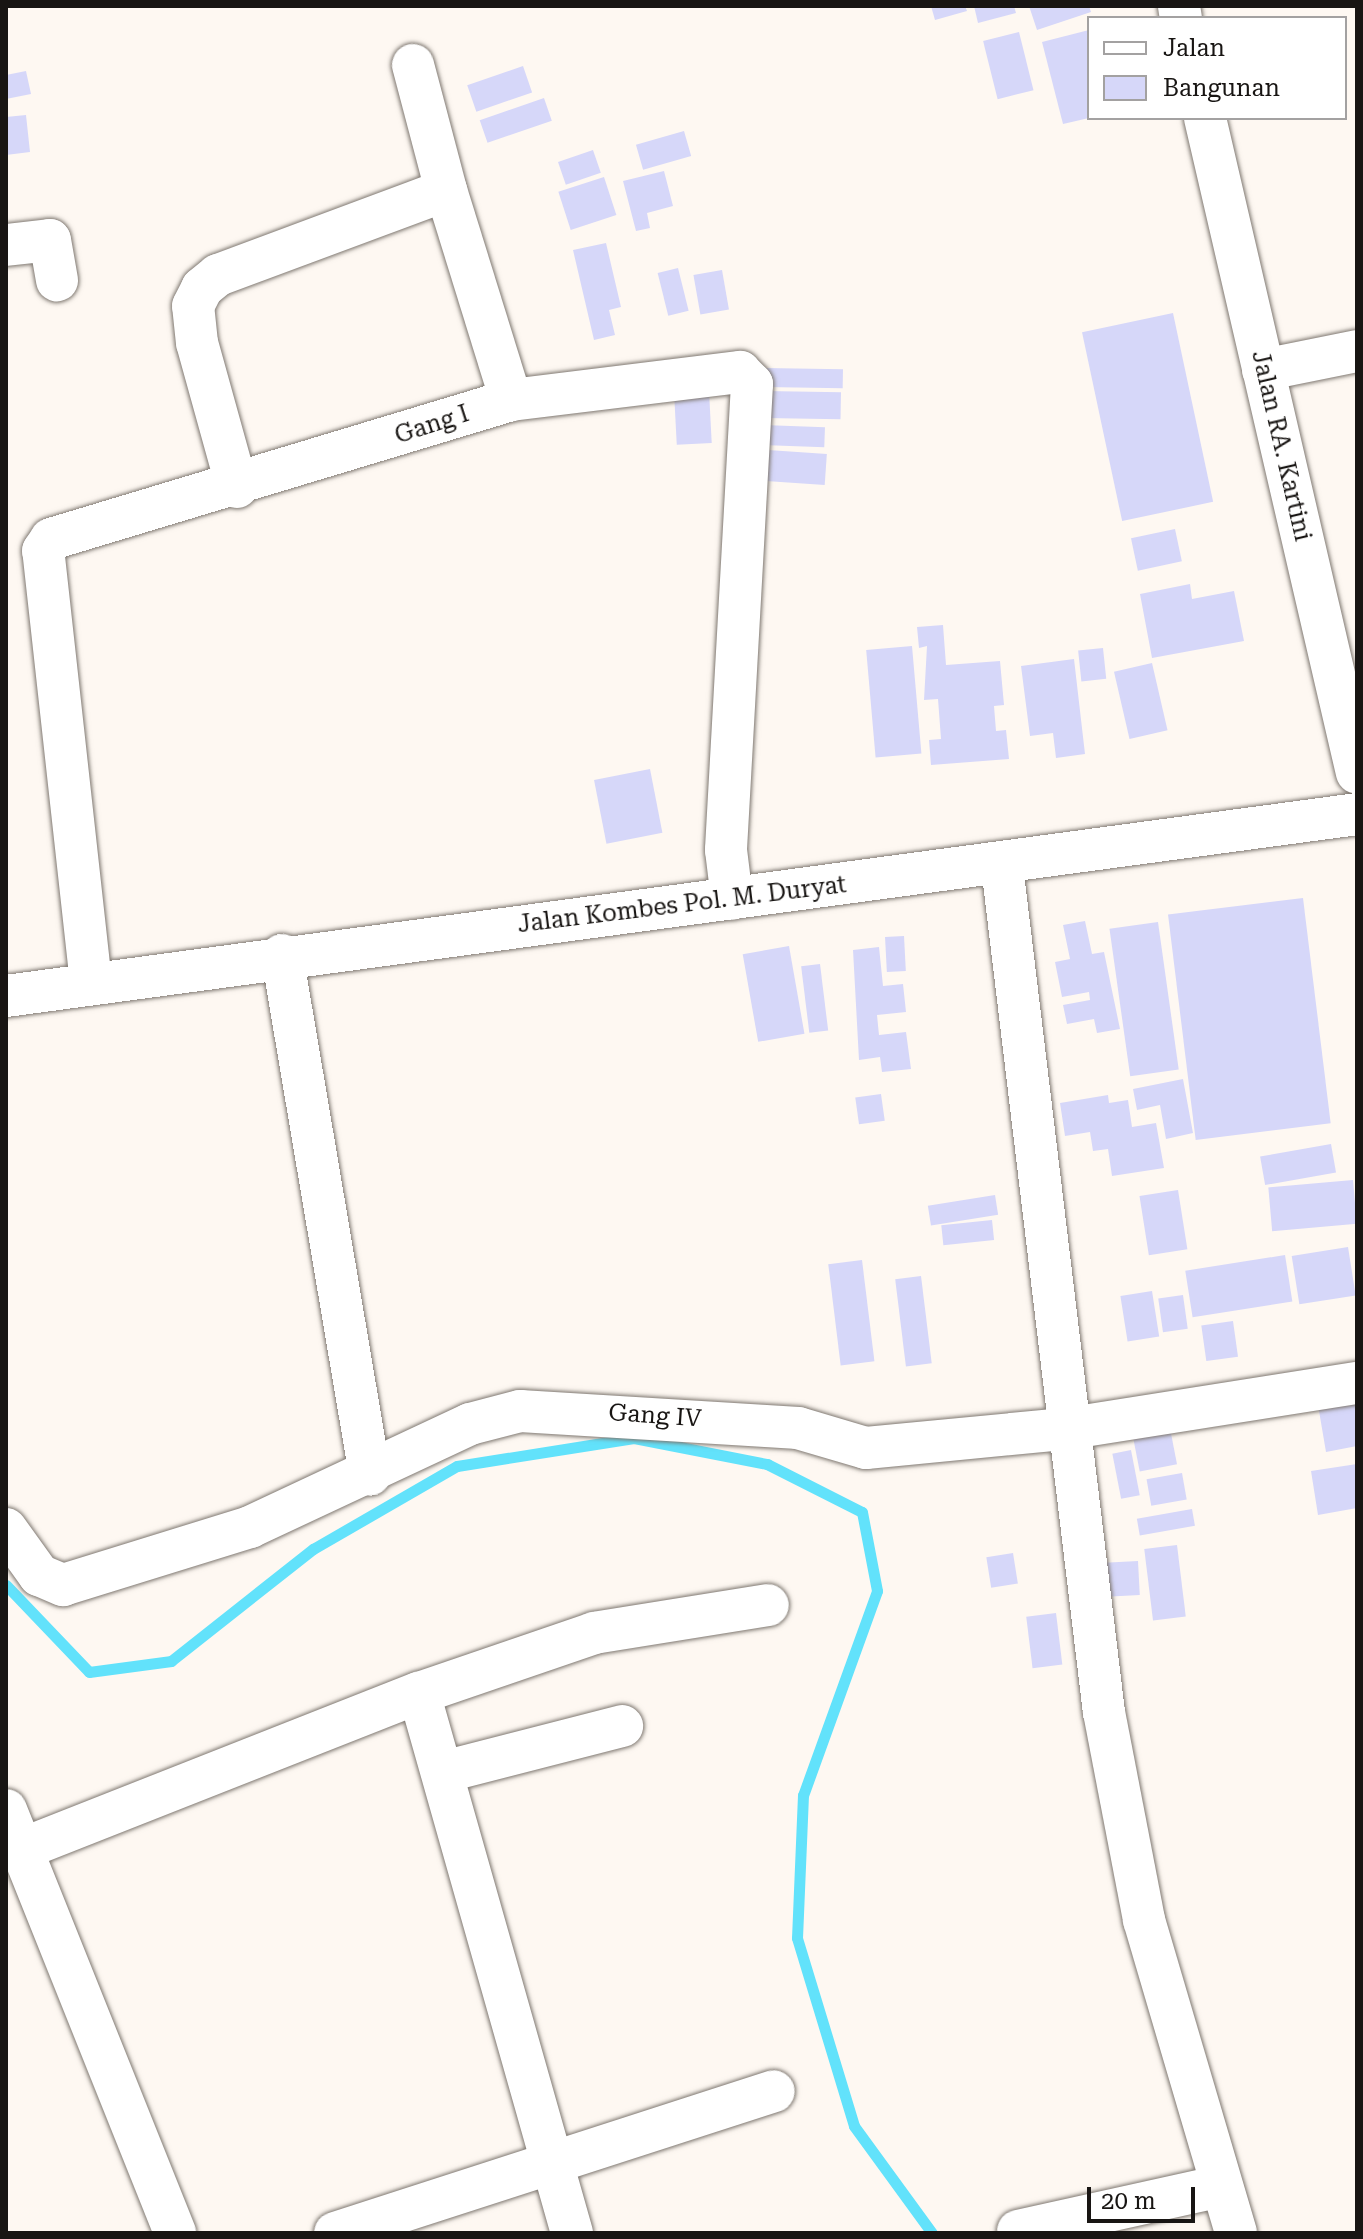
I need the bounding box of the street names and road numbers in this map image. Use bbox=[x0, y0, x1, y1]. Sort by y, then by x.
street label: Jalan RA. Kartini bbox=[1245, 348, 1317, 544]
street label: Gang I bbox=[391, 400, 473, 450]
street label: Jalan Kombes Pol. M. Duryat bbox=[516, 871, 848, 939]
street label: Gang IV bbox=[608, 1398, 702, 1434]

